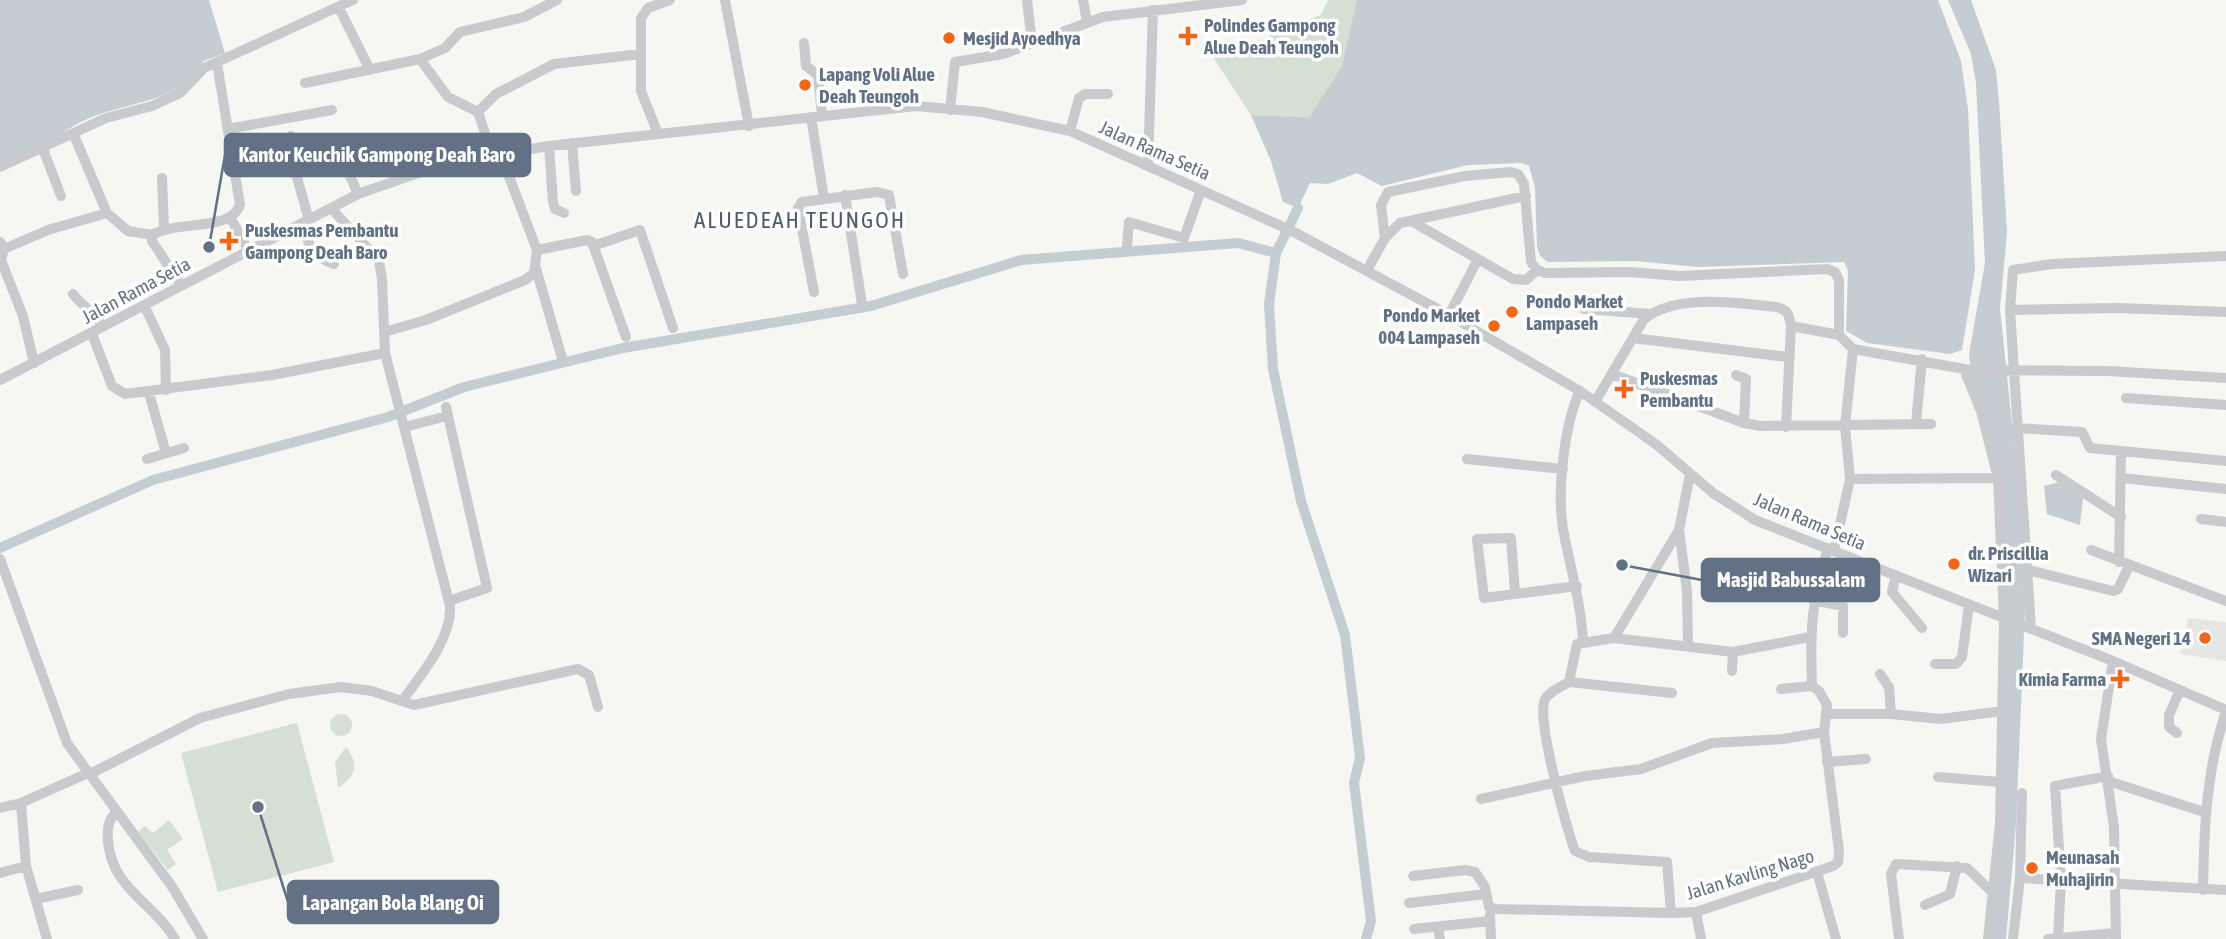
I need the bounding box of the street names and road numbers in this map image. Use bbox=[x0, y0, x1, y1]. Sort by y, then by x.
street label: Jalan Rama Setia bbox=[1096, 116, 1214, 184]
street label: Jalan Rama Setia bbox=[78, 252, 194, 328]
street label: Jalan Rama Setia bbox=[1751, 488, 1869, 554]
street label: Jalan Kavling Nago bbox=[1683, 844, 1817, 904]

